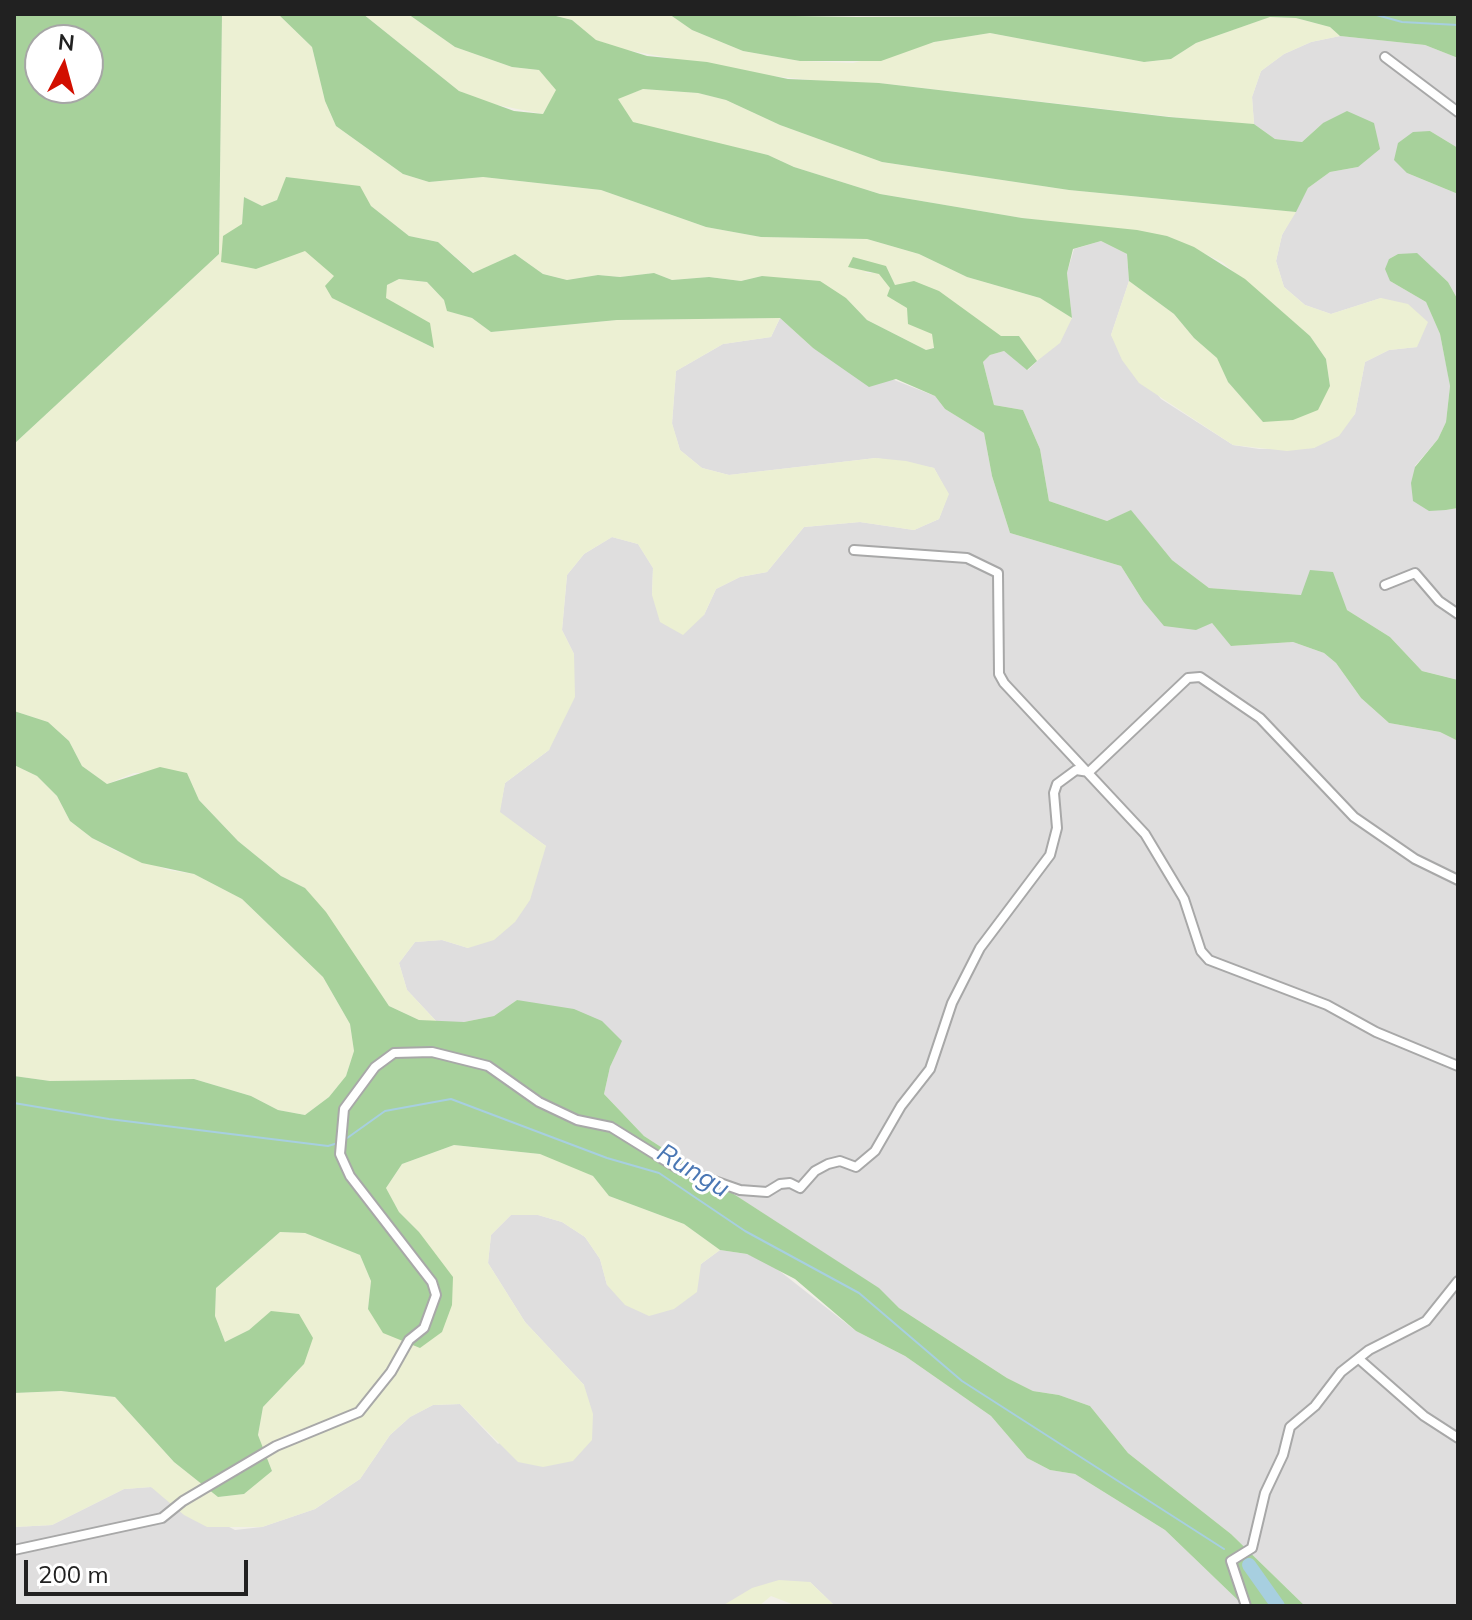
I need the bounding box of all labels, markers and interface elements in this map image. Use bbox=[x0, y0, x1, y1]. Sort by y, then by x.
north arrow bbox=[24, 24, 104, 104]
text: N bbox=[57, 27, 76, 57]
water label: Rungu bbox=[651, 1137, 735, 1205]
scale bar bbox=[28, 1544, 252, 1594]
text: 200 m bbox=[38, 1559, 109, 1589]

